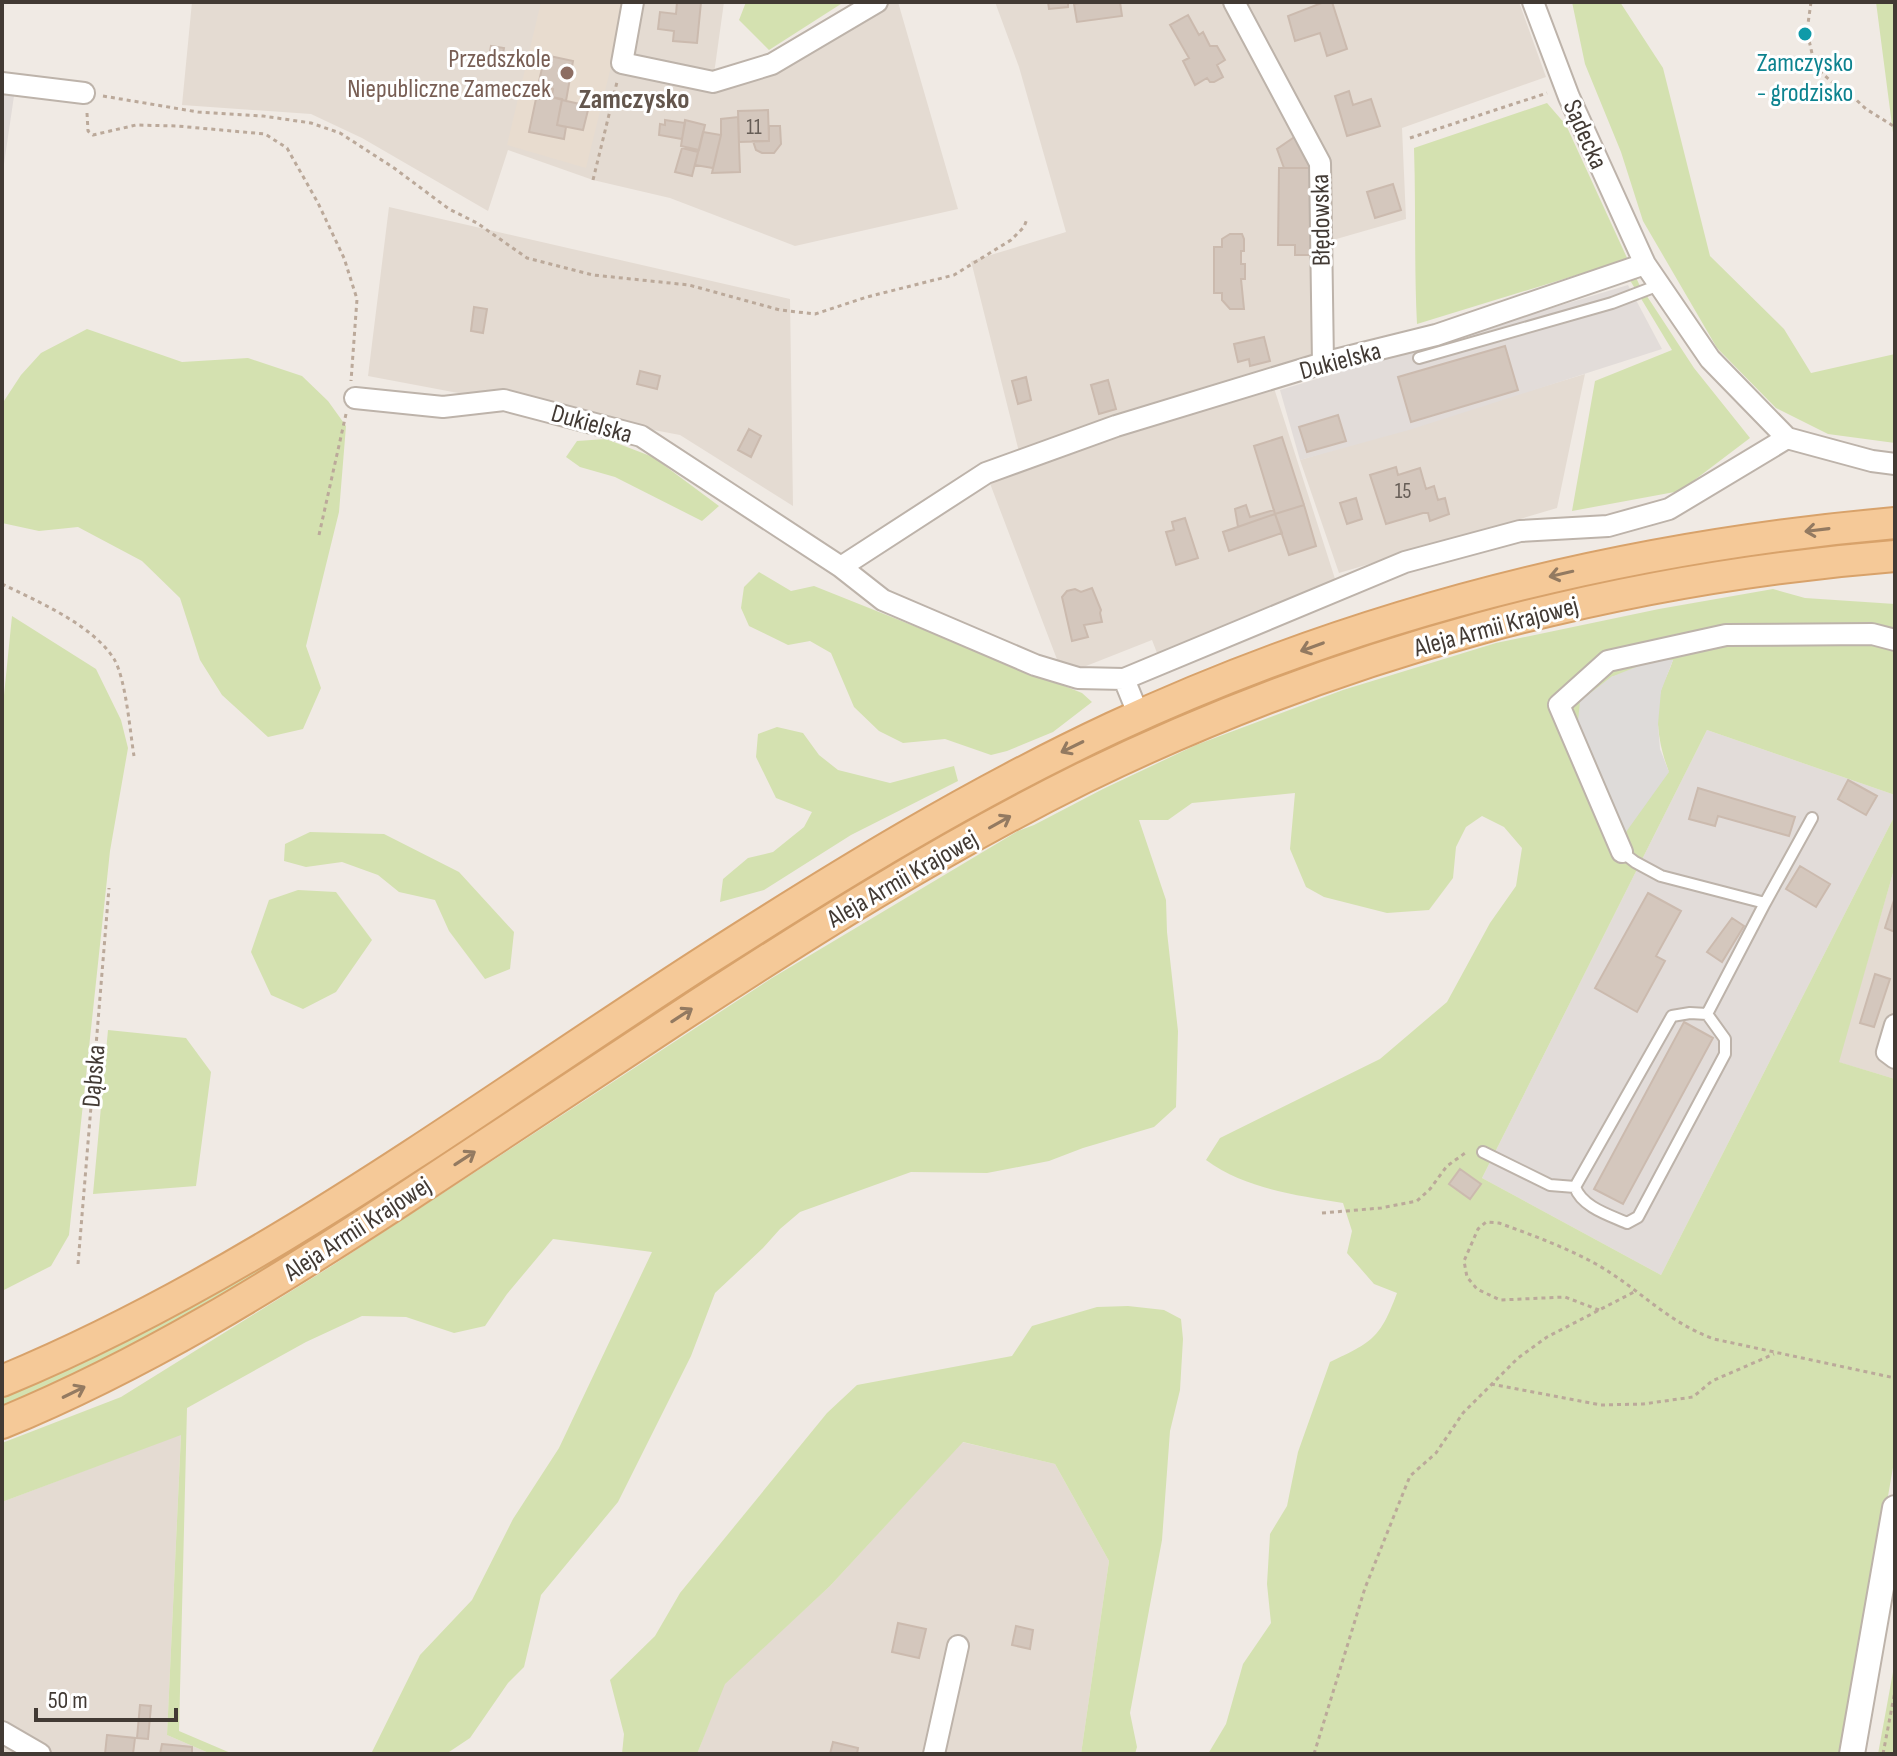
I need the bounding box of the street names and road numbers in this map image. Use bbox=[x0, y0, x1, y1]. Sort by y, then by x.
street label: Sądecka bbox=[1556, 95, 1614, 174]
street label: Błędowska bbox=[1305, 174, 1338, 266]
street label: Dukielska bbox=[1296, 336, 1384, 387]
street label: Dukielska bbox=[547, 398, 636, 451]
street label: Aleja Armii Krajowej bbox=[1410, 591, 1582, 665]
street label: Aleja Armii Krajowej bbox=[821, 824, 984, 935]
street label: Dąbska bbox=[76, 1044, 113, 1109]
street label: Aleja Armii Krajowej bbox=[278, 1170, 437, 1289]

